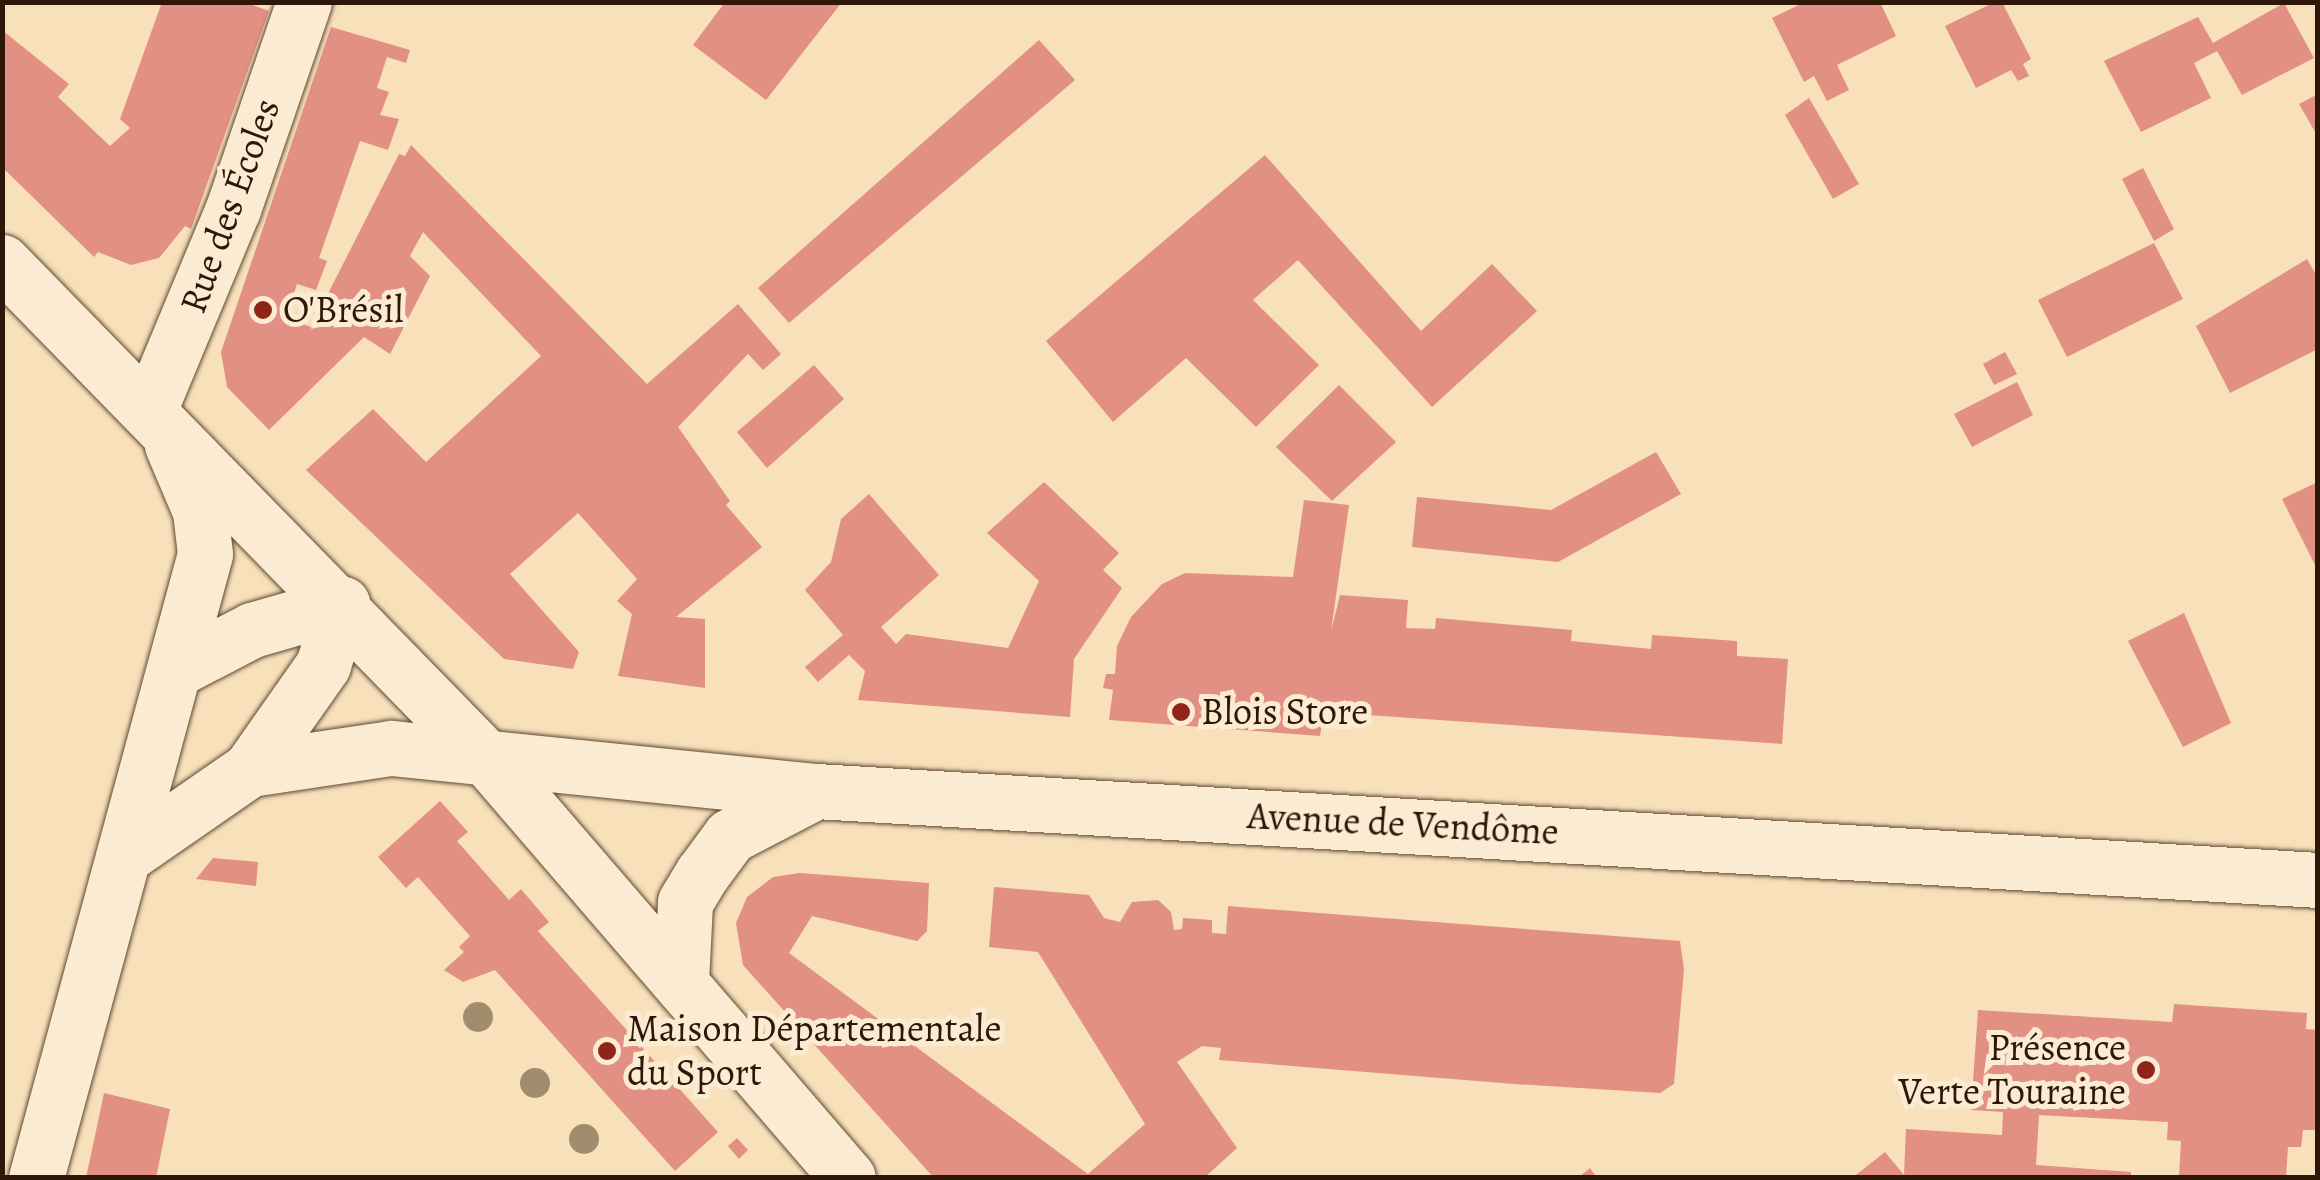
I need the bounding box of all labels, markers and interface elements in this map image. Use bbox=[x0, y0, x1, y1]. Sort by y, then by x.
street label: Rue des Écoles bbox=[170, 93, 290, 319]
place label: O'Brésil bbox=[283, 287, 404, 333]
marker: O'Brésil bbox=[252, 299, 274, 321]
place label: Blois Store bbox=[1201, 689, 1368, 735]
marker: Blois Store bbox=[1170, 701, 1192, 723]
street label: Avenue de Vendôme bbox=[1246, 793, 1560, 855]
place label: Maison Départementale du Sport bbox=[627, 1006, 1001, 1096]
place label: Présence Verte Touraine bbox=[1899, 1025, 2126, 1114]
marker: Maison Départementale du Sport bbox=[596, 1040, 618, 1062]
marker: Présence Verte Touraine bbox=[2135, 1059, 2157, 1081]

